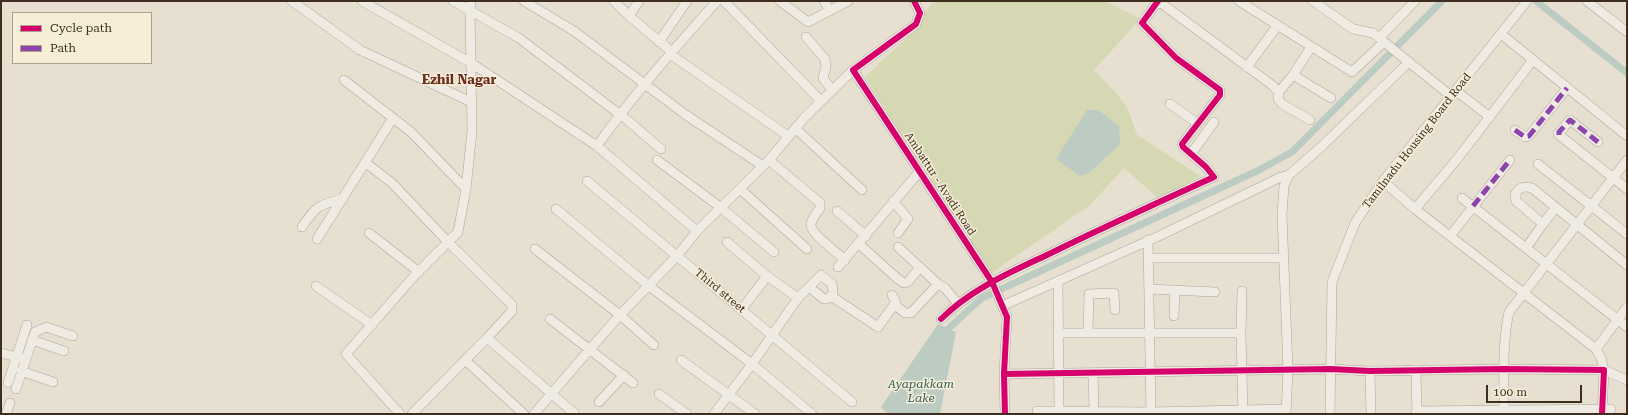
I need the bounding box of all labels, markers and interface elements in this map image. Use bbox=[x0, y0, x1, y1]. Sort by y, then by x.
legend bbox=[12, 12, 152, 64]
text: Cycle path bbox=[50, 21, 112, 35]
text: Path bbox=[50, 41, 76, 55]
street label: Tamilnadu Housing Board Road bbox=[1360, 71, 1474, 211]
district label: Ezhil Nagar bbox=[422, 72, 496, 88]
street label: Ambattur - Avadi Road bbox=[902, 130, 978, 238]
street label: Third street bbox=[692, 266, 748, 316]
water label: Ayapakkam Lake bbox=[888, 377, 954, 405]
scale bar bbox=[1488, 377, 1584, 403]
text: 100 m bbox=[1493, 385, 1527, 399]

